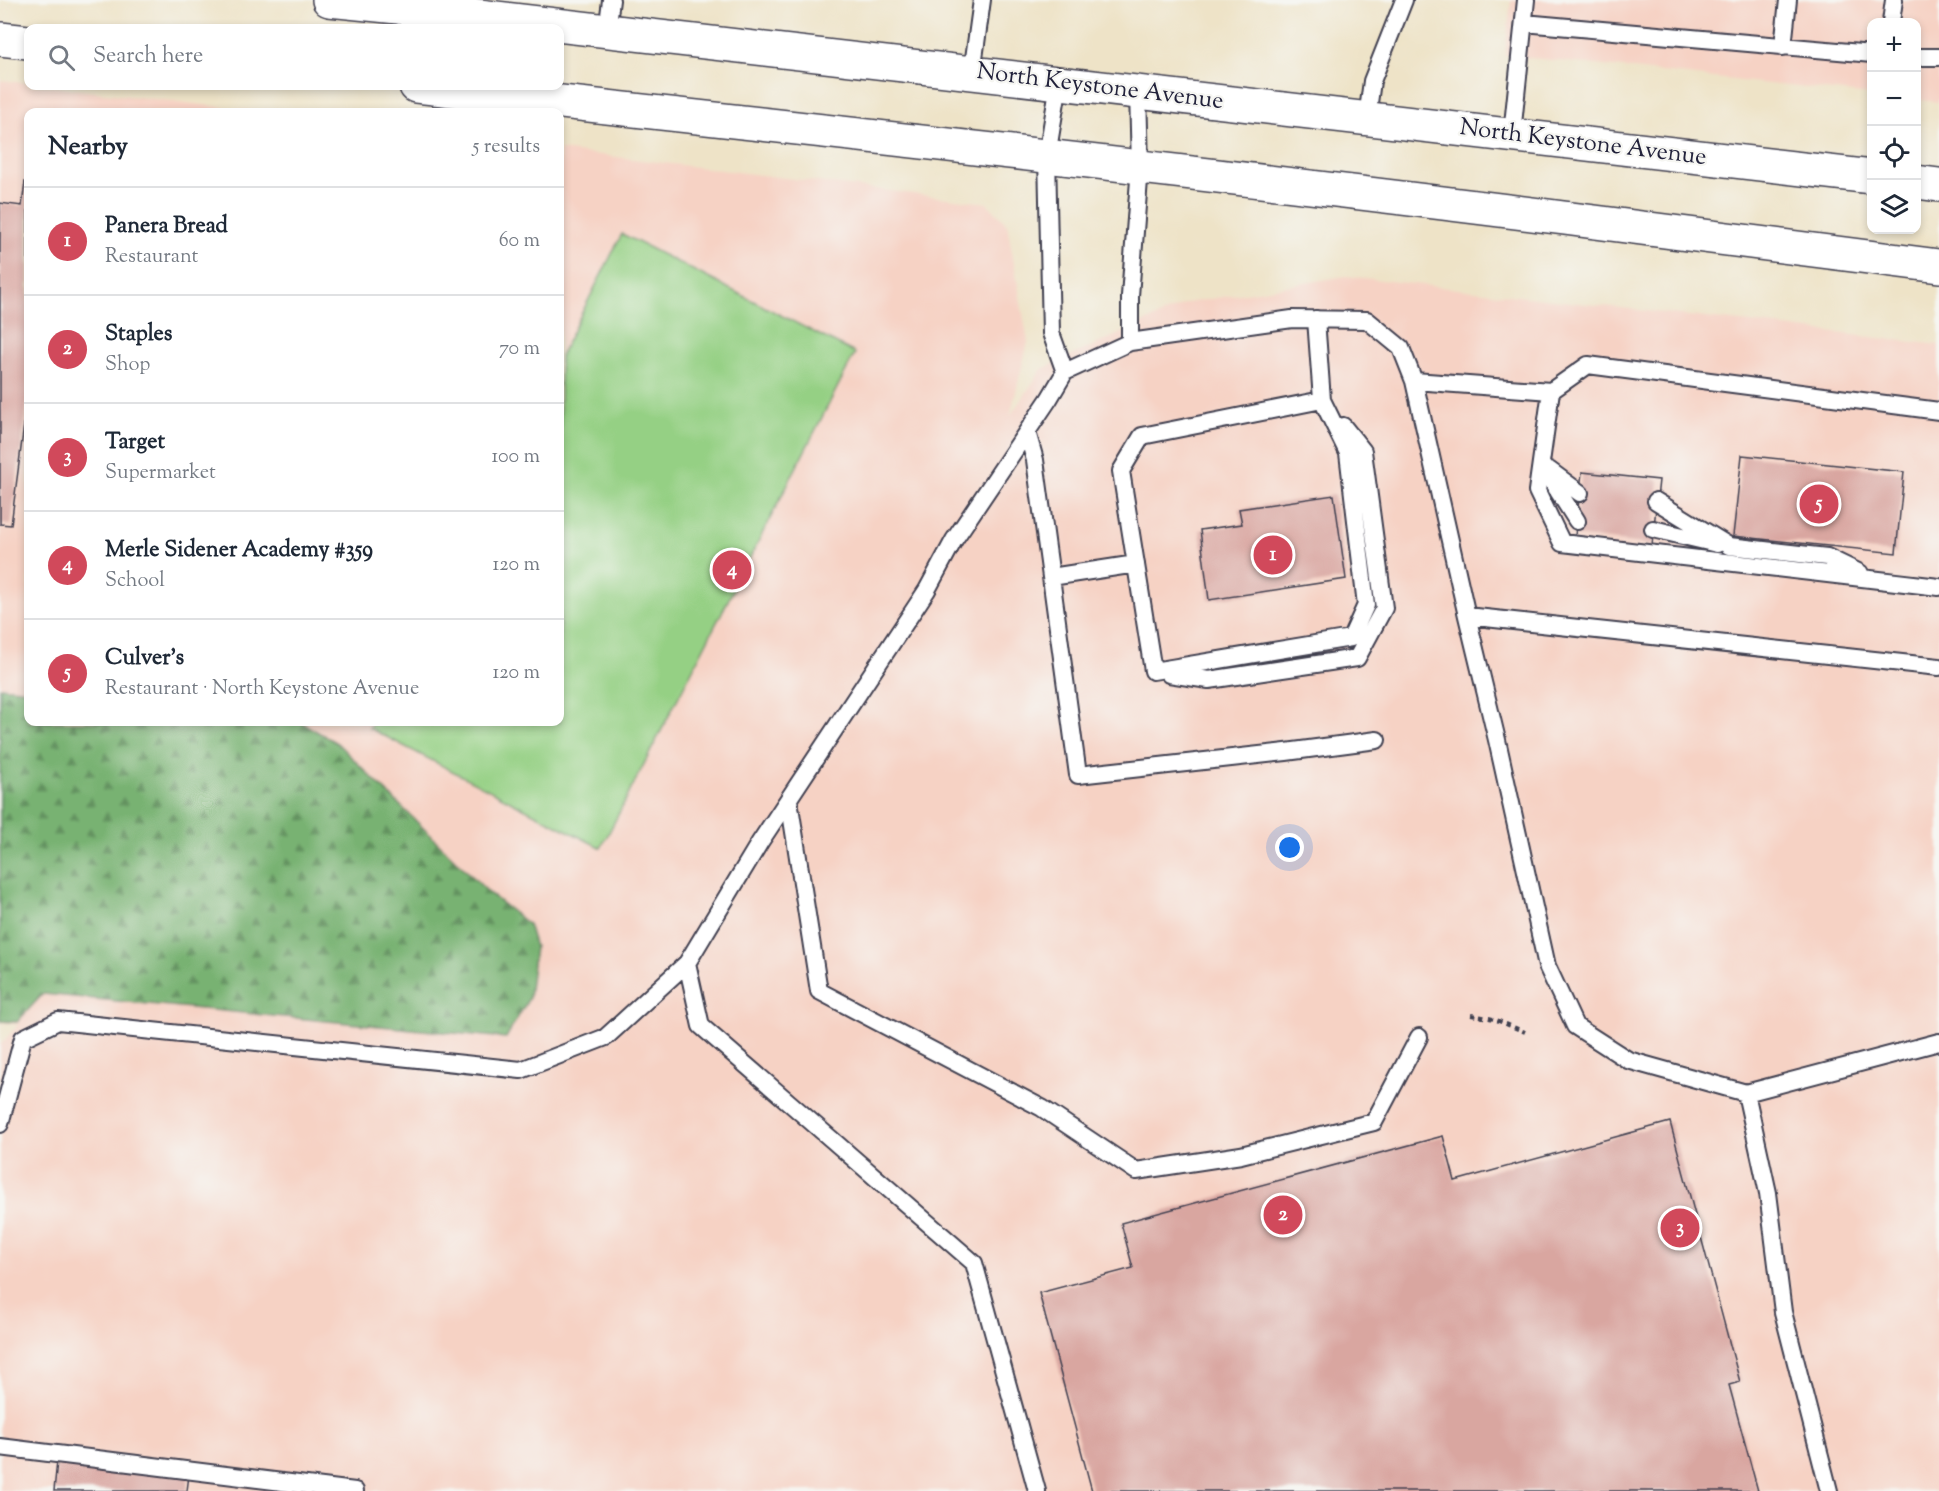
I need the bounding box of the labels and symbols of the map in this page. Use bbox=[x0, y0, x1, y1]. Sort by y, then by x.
street label: North Keystone Avenue bbox=[975, 55, 1225, 119]
street label: North Keystone Avenue bbox=[1458, 111, 1708, 175]
pin: 5 bbox=[1800, 482, 1838, 526]
pin: 1 bbox=[1254, 532, 1292, 578]
pin: 4 bbox=[712, 548, 752, 592]
your location bbox=[1275, 833, 1304, 862]
pin: 2 bbox=[1264, 1192, 1302, 1238]
pin: 3 bbox=[1660, 1206, 1700, 1250]

